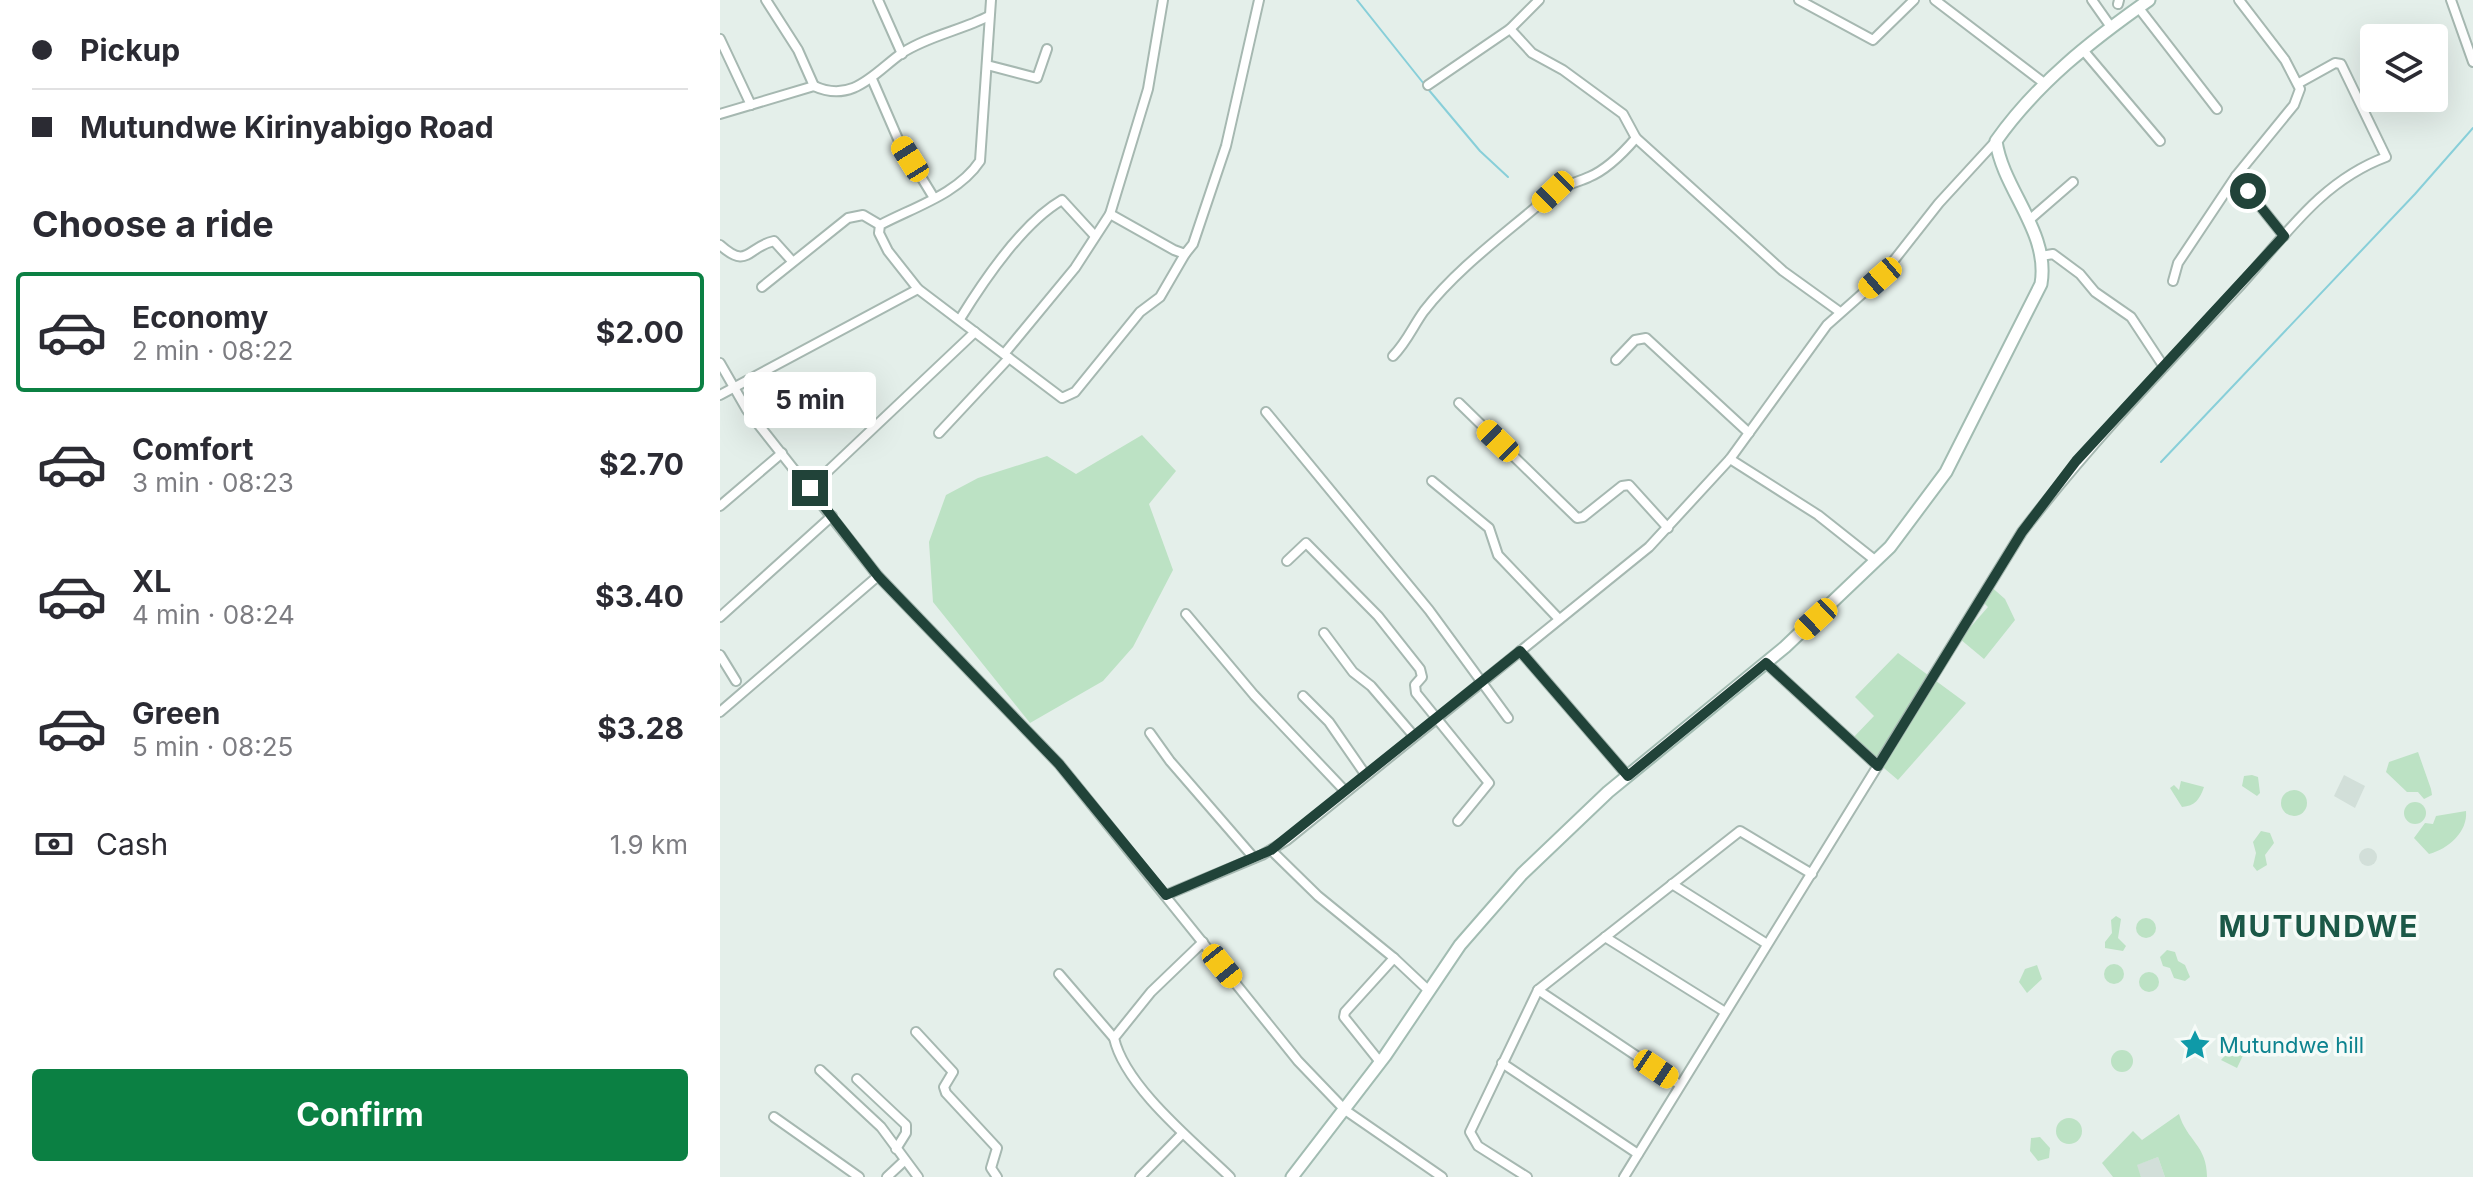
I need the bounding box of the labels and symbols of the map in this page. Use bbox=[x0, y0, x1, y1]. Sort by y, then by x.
car bbox=[887, 132, 933, 186]
car bbox=[1527, 167, 1579, 217]
route start bbox=[2230, 173, 2266, 209]
car bbox=[1854, 253, 1906, 303]
callout: 5 min bbox=[744, 372, 876, 428]
car bbox=[1472, 416, 1524, 466]
route end bbox=[792, 470, 828, 506]
car bbox=[1790, 594, 1842, 644]
district label: MUTUNDWE bbox=[2218, 908, 2420, 944]
car bbox=[1198, 940, 1246, 992]
place icon: Mutundwe hill bbox=[2178, 1028, 2212, 1062]
place label: Mutundwe hill bbox=[2219, 1032, 2364, 1058]
car bbox=[1629, 1046, 1683, 1092]

